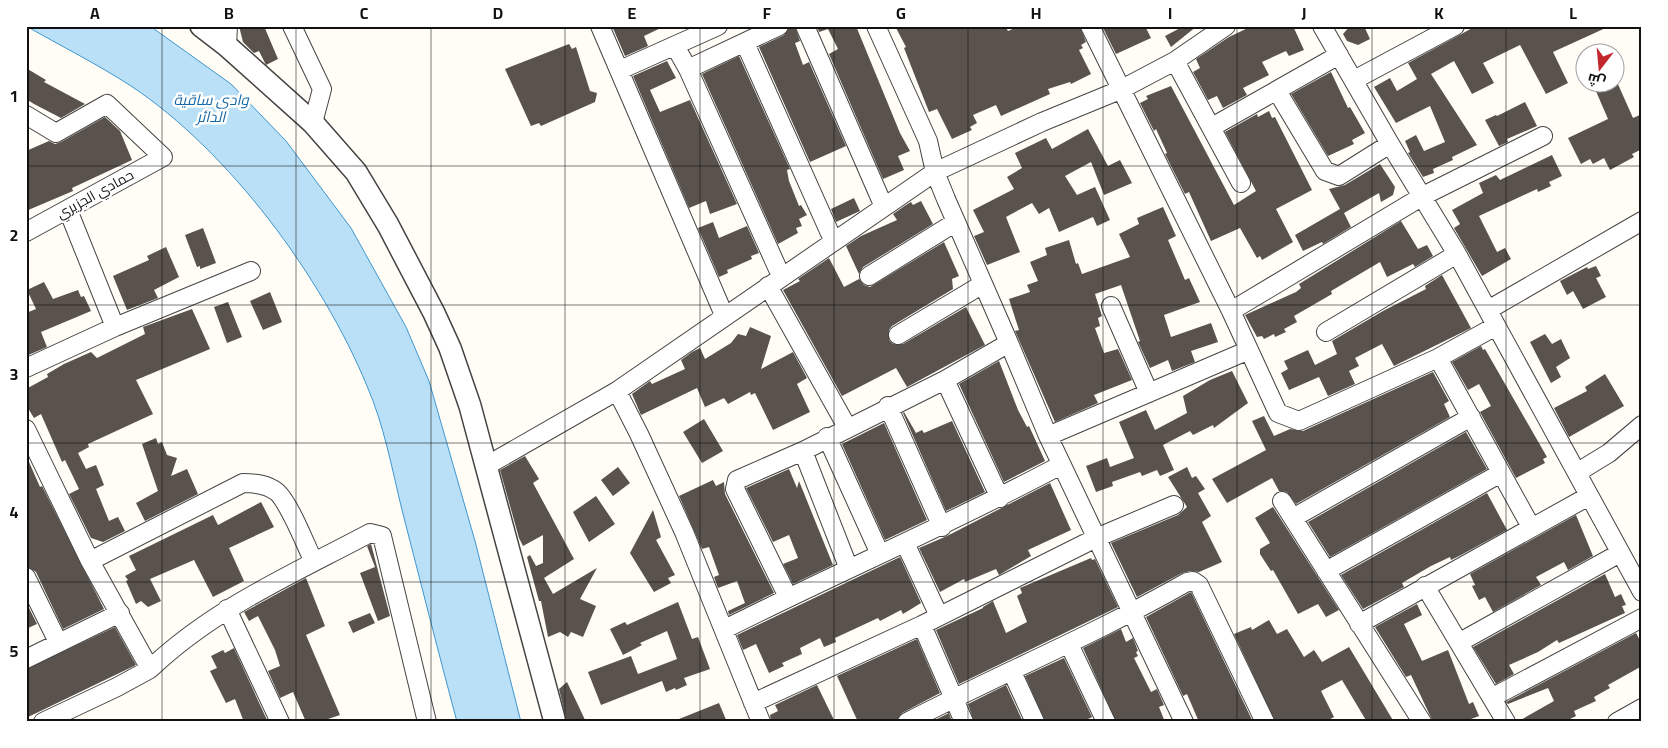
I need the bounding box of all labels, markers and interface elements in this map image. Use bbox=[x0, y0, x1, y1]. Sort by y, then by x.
text: A bbox=[90, 0, 100, 28]
text: B bbox=[224, 0, 234, 28]
text: C bbox=[360, 0, 369, 28]
text: D bbox=[493, 0, 503, 28]
text: E bbox=[628, 0, 637, 28]
text: F bbox=[763, 0, 772, 28]
text: G bbox=[896, 0, 906, 28]
text: H bbox=[1031, 0, 1041, 28]
text: I bbox=[1168, 0, 1172, 28]
text: J bbox=[1302, 0, 1306, 28]
text: K bbox=[1434, 0, 1444, 28]
text: L bbox=[1569, 0, 1577, 28]
north arrow bbox=[1576, 42, 1626, 92]
text: ش bbox=[1584, 66, 1609, 95]
text: 1 bbox=[10, 81, 18, 111]
water label: وادي ساقية الدائر bbox=[173, 85, 249, 131]
street label: حمادي الجزيري bbox=[51, 162, 139, 226]
text: 2 bbox=[10, 220, 18, 250]
text: 3 bbox=[10, 359, 19, 389]
text: 4 bbox=[10, 497, 19, 527]
text: 5 bbox=[10, 636, 19, 666]

